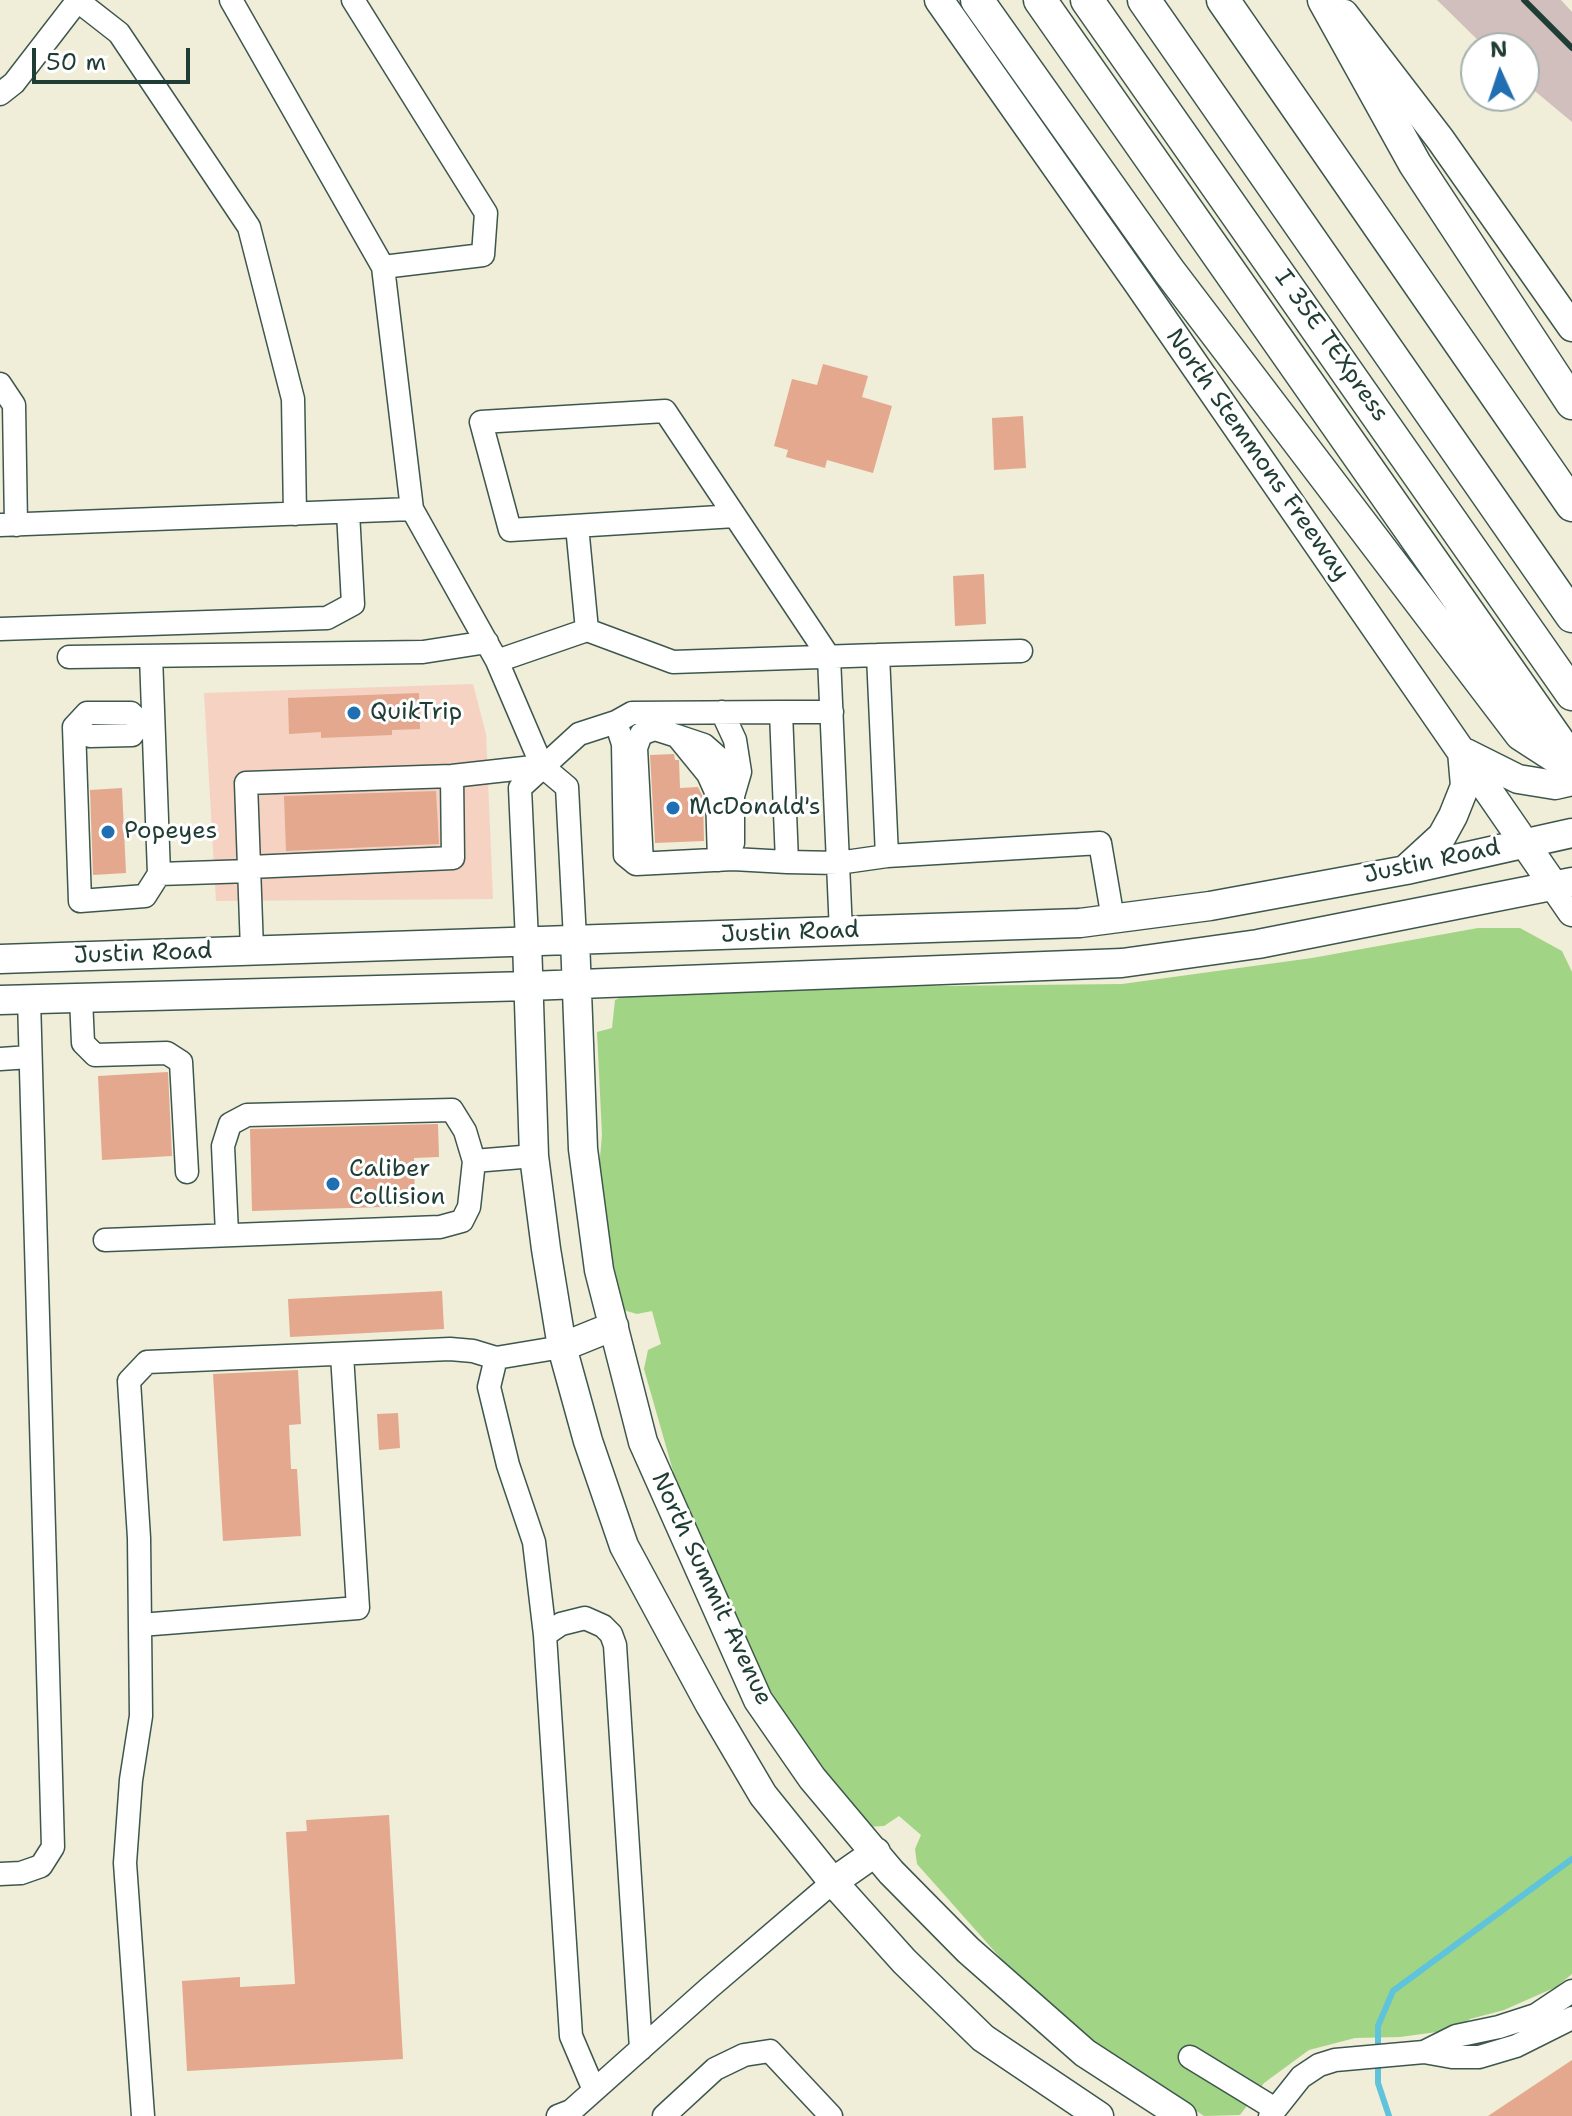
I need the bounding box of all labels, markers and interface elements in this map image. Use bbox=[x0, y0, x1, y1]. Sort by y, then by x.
scale bar bbox=[36, 32, 194, 82]
north arrow bbox=[1460, 32, 1540, 112]
text: N bbox=[1489, 35, 1508, 64]
text: 50 m bbox=[46, 46, 106, 78]
street label: I 35E TEXpress bbox=[1268, 264, 1394, 428]
street label: North Stemmons Freeway bbox=[1159, 324, 1355, 586]
place label: QuikTrip bbox=[370, 699, 462, 727]
marker: QuikTrip bbox=[345, 704, 363, 722]
place label: McDonald's bbox=[689, 794, 821, 822]
marker: McDonald's bbox=[664, 799, 682, 817]
place label: Popeyes bbox=[124, 818, 217, 846]
marker: Popeyes bbox=[99, 823, 117, 841]
street label: Justin Road bbox=[1361, 833, 1503, 891]
street label: Justin Road bbox=[720, 916, 860, 950]
street label: Justin Road bbox=[73, 937, 213, 971]
place label: Caliber Collision bbox=[349, 1156, 445, 1212]
marker: Caliber Collision bbox=[324, 1175, 342, 1193]
street label: North Summit Avenue bbox=[644, 1468, 778, 1710]

